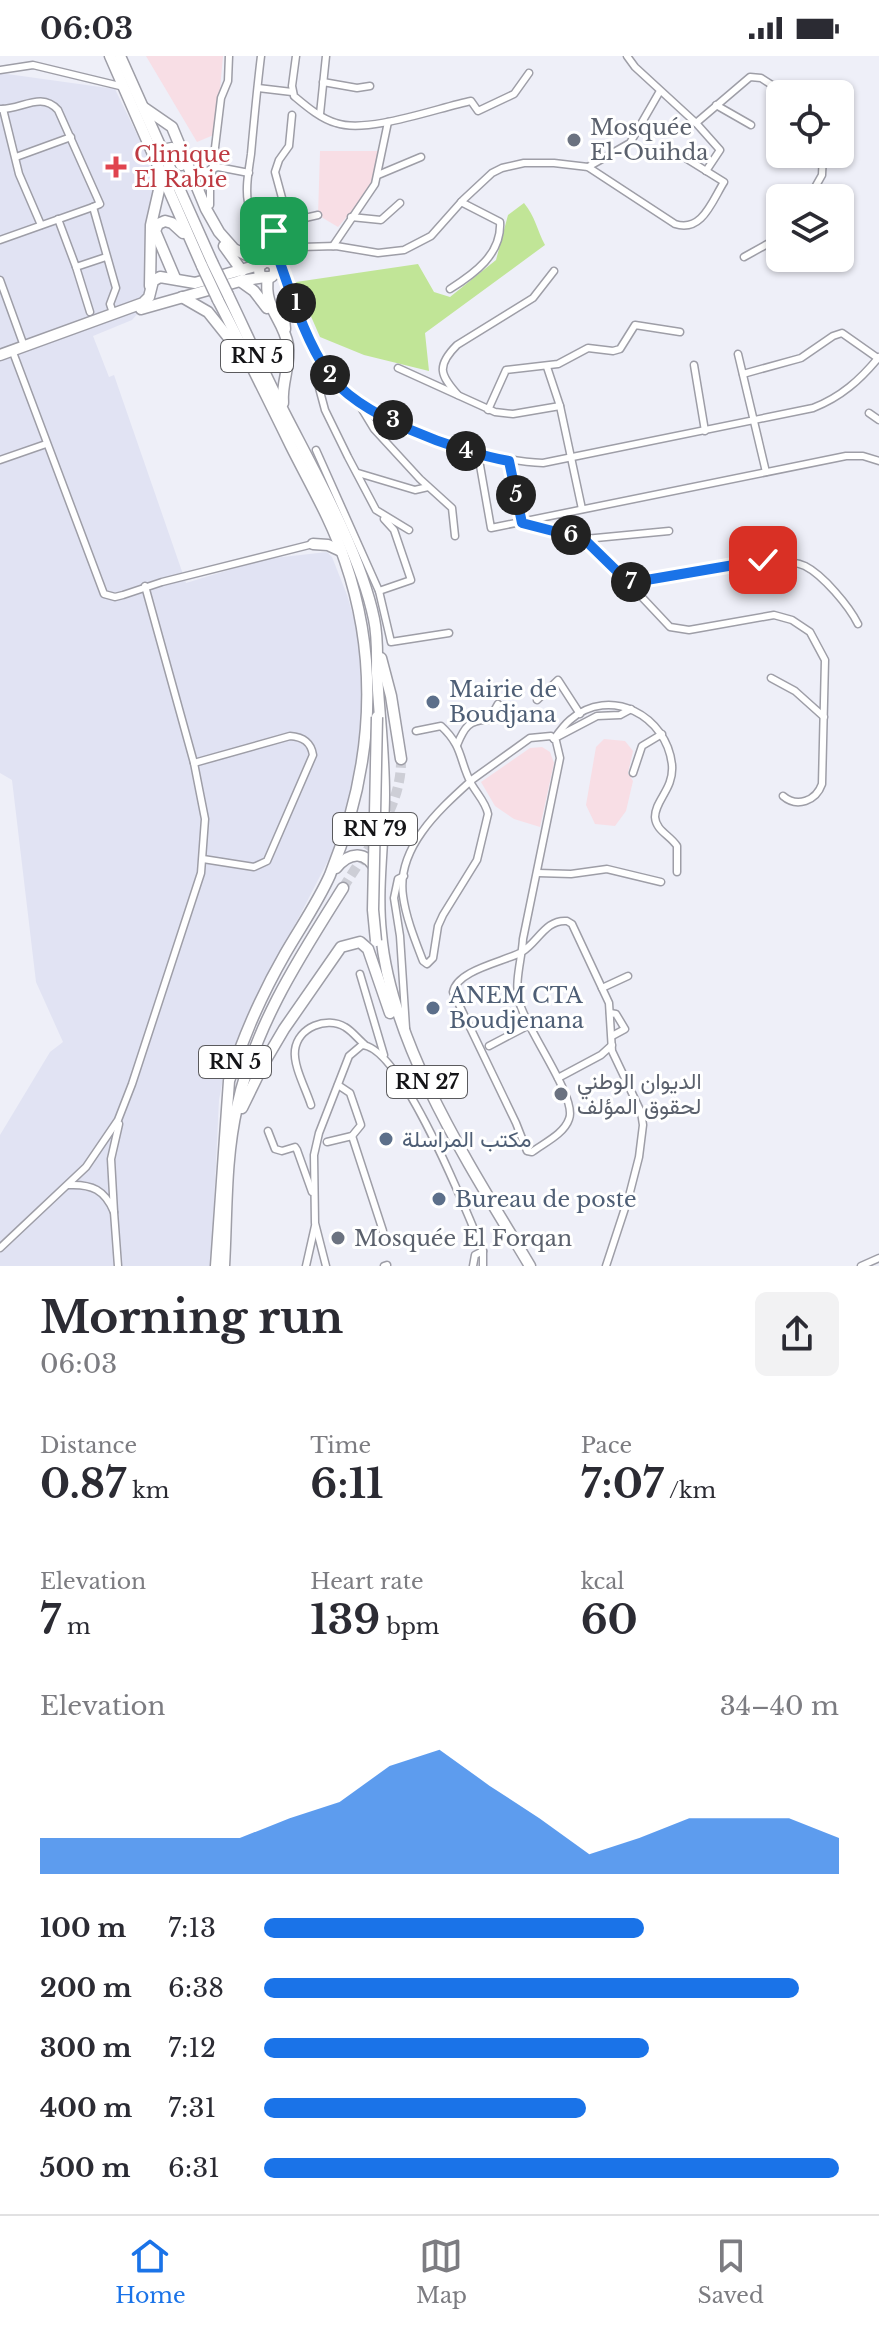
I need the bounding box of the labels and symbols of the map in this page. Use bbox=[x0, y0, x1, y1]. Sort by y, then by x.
place label: Mosquée El-Ouihda bbox=[590, 114, 709, 166]
marker: Mosquée El-Ouihda bbox=[565, 131, 583, 149]
place label: Clinique El Rabie bbox=[134, 141, 231, 193]
marker: Clinique El Rabie bbox=[105, 156, 127, 178]
pin bbox=[240, 197, 308, 265]
pin: 1 bbox=[276, 283, 316, 323]
road number: RN 5 bbox=[221, 340, 293, 372]
pin: 2 bbox=[310, 355, 350, 395]
pin: 3 bbox=[373, 400, 413, 440]
pin: 4 bbox=[446, 431, 486, 471]
pin: 5 bbox=[496, 475, 536, 515]
pin: 6 bbox=[551, 515, 591, 555]
pin bbox=[729, 526, 797, 594]
pin: 7 bbox=[611, 562, 651, 602]
place label: Mairie de Boudjana bbox=[449, 676, 557, 728]
marker: Mairie de Boudjana bbox=[424, 693, 442, 711]
road number: RN 79 bbox=[333, 813, 417, 845]
place label: ANEM CTA Boudjenana bbox=[448, 982, 585, 1034]
marker: ANEM CTA Boudjenana bbox=[424, 999, 442, 1017]
road number: RN 5 bbox=[199, 1046, 271, 1078]
road number: RN 27 bbox=[387, 1066, 467, 1098]
place label: الديوان الوطني لحقوق المؤلف bbox=[577, 1068, 702, 1120]
marker: الديوان الوطني لحقوق المؤلف bbox=[552, 1085, 570, 1103]
place label: مكتب المراسلة bbox=[402, 1126, 532, 1153]
marker: مكتب المراسلة bbox=[377, 1130, 395, 1148]
place label: Bureau de poste bbox=[455, 1186, 637, 1213]
marker: Bureau de poste bbox=[430, 1190, 448, 1208]
place label: Mosquée El Forqan bbox=[354, 1225, 572, 1252]
marker: Mosquée El Forqan bbox=[329, 1229, 347, 1247]

